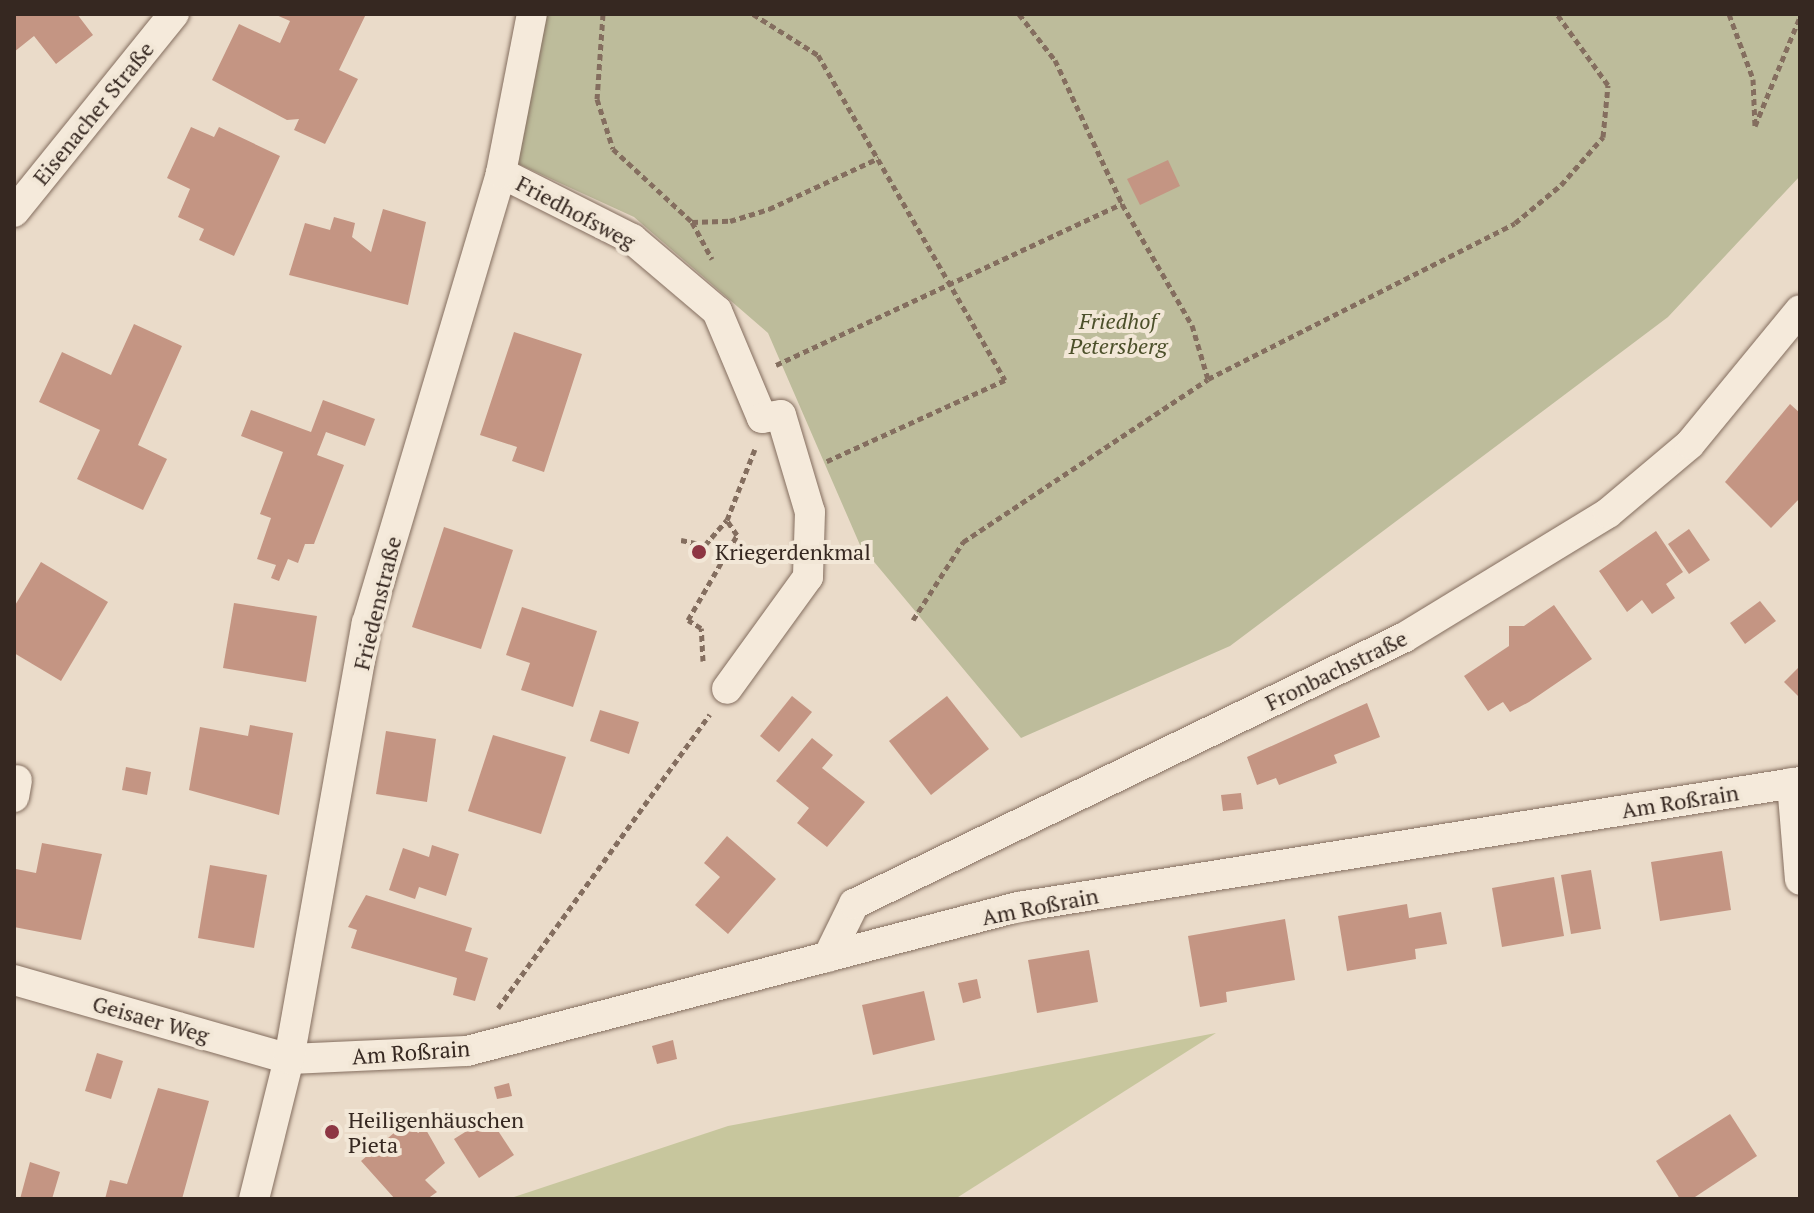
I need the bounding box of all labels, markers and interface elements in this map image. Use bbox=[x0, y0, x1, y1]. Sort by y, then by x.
street label: Eisenacher Straße bbox=[27, 36, 159, 190]
street label: Friedhofsweg bbox=[512, 170, 640, 254]
park label: Friedhof Petersberg bbox=[1069, 307, 1167, 358]
street label: Friedenstraße bbox=[348, 533, 406, 673]
place label: Kriegerdenkmal bbox=[715, 539, 871, 565]
marker: Kriegerdenkmal bbox=[690, 543, 708, 561]
street label: Fronbachstraße bbox=[1261, 624, 1411, 716]
street label: Am Roßrain bbox=[1619, 779, 1741, 823]
street label: Am Roßrain bbox=[979, 882, 1101, 930]
street label: Geisaer Weg bbox=[90, 990, 212, 1048]
street label: Am Roßrain bbox=[351, 1035, 471, 1069]
place label: Heiligenhäuschen Pieta bbox=[348, 1106, 524, 1158]
marker: Heiligenhäuschen Pieta bbox=[323, 1123, 341, 1141]

